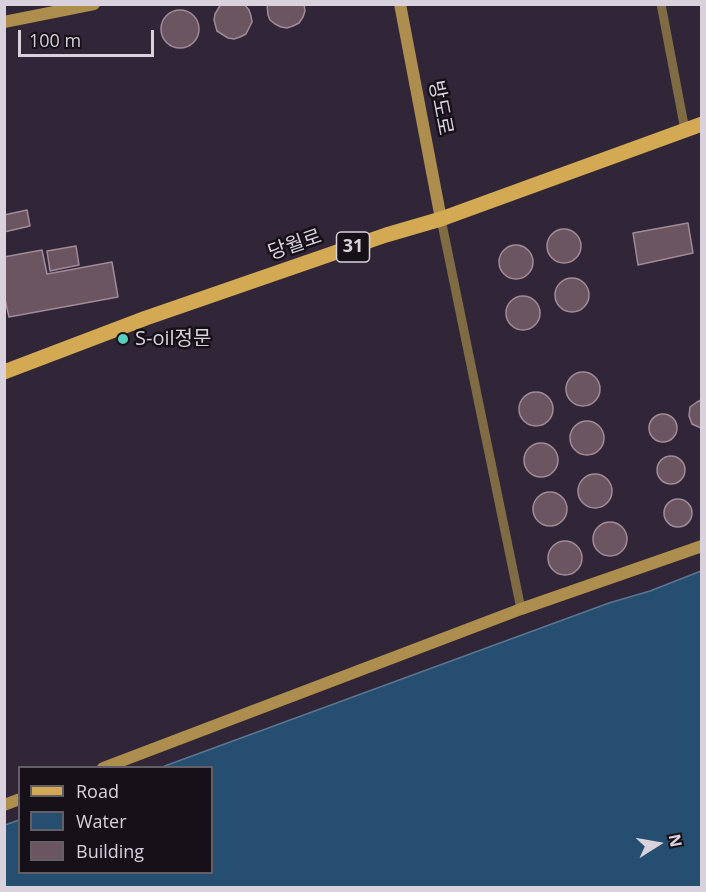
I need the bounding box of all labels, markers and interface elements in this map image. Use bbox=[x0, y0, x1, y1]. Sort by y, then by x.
scale bar bbox=[21, 18, 158, 56]
text: 100 m bbox=[29, 28, 81, 52]
street label: 방도로 bbox=[423, 79, 457, 137]
street label: 당월로 bbox=[265, 225, 325, 265]
road number: 31 bbox=[336, 232, 370, 262]
place label: S-oil정문 bbox=[135, 327, 211, 351]
marker: S-oil정문 bbox=[116, 332, 130, 346]
legend bbox=[18, 766, 213, 874]
text: Road bbox=[76, 779, 119, 803]
text: Water bbox=[76, 809, 127, 833]
north arrow bbox=[628, 814, 688, 874]
text: N bbox=[664, 832, 688, 849]
text: Building bbox=[76, 839, 144, 863]

